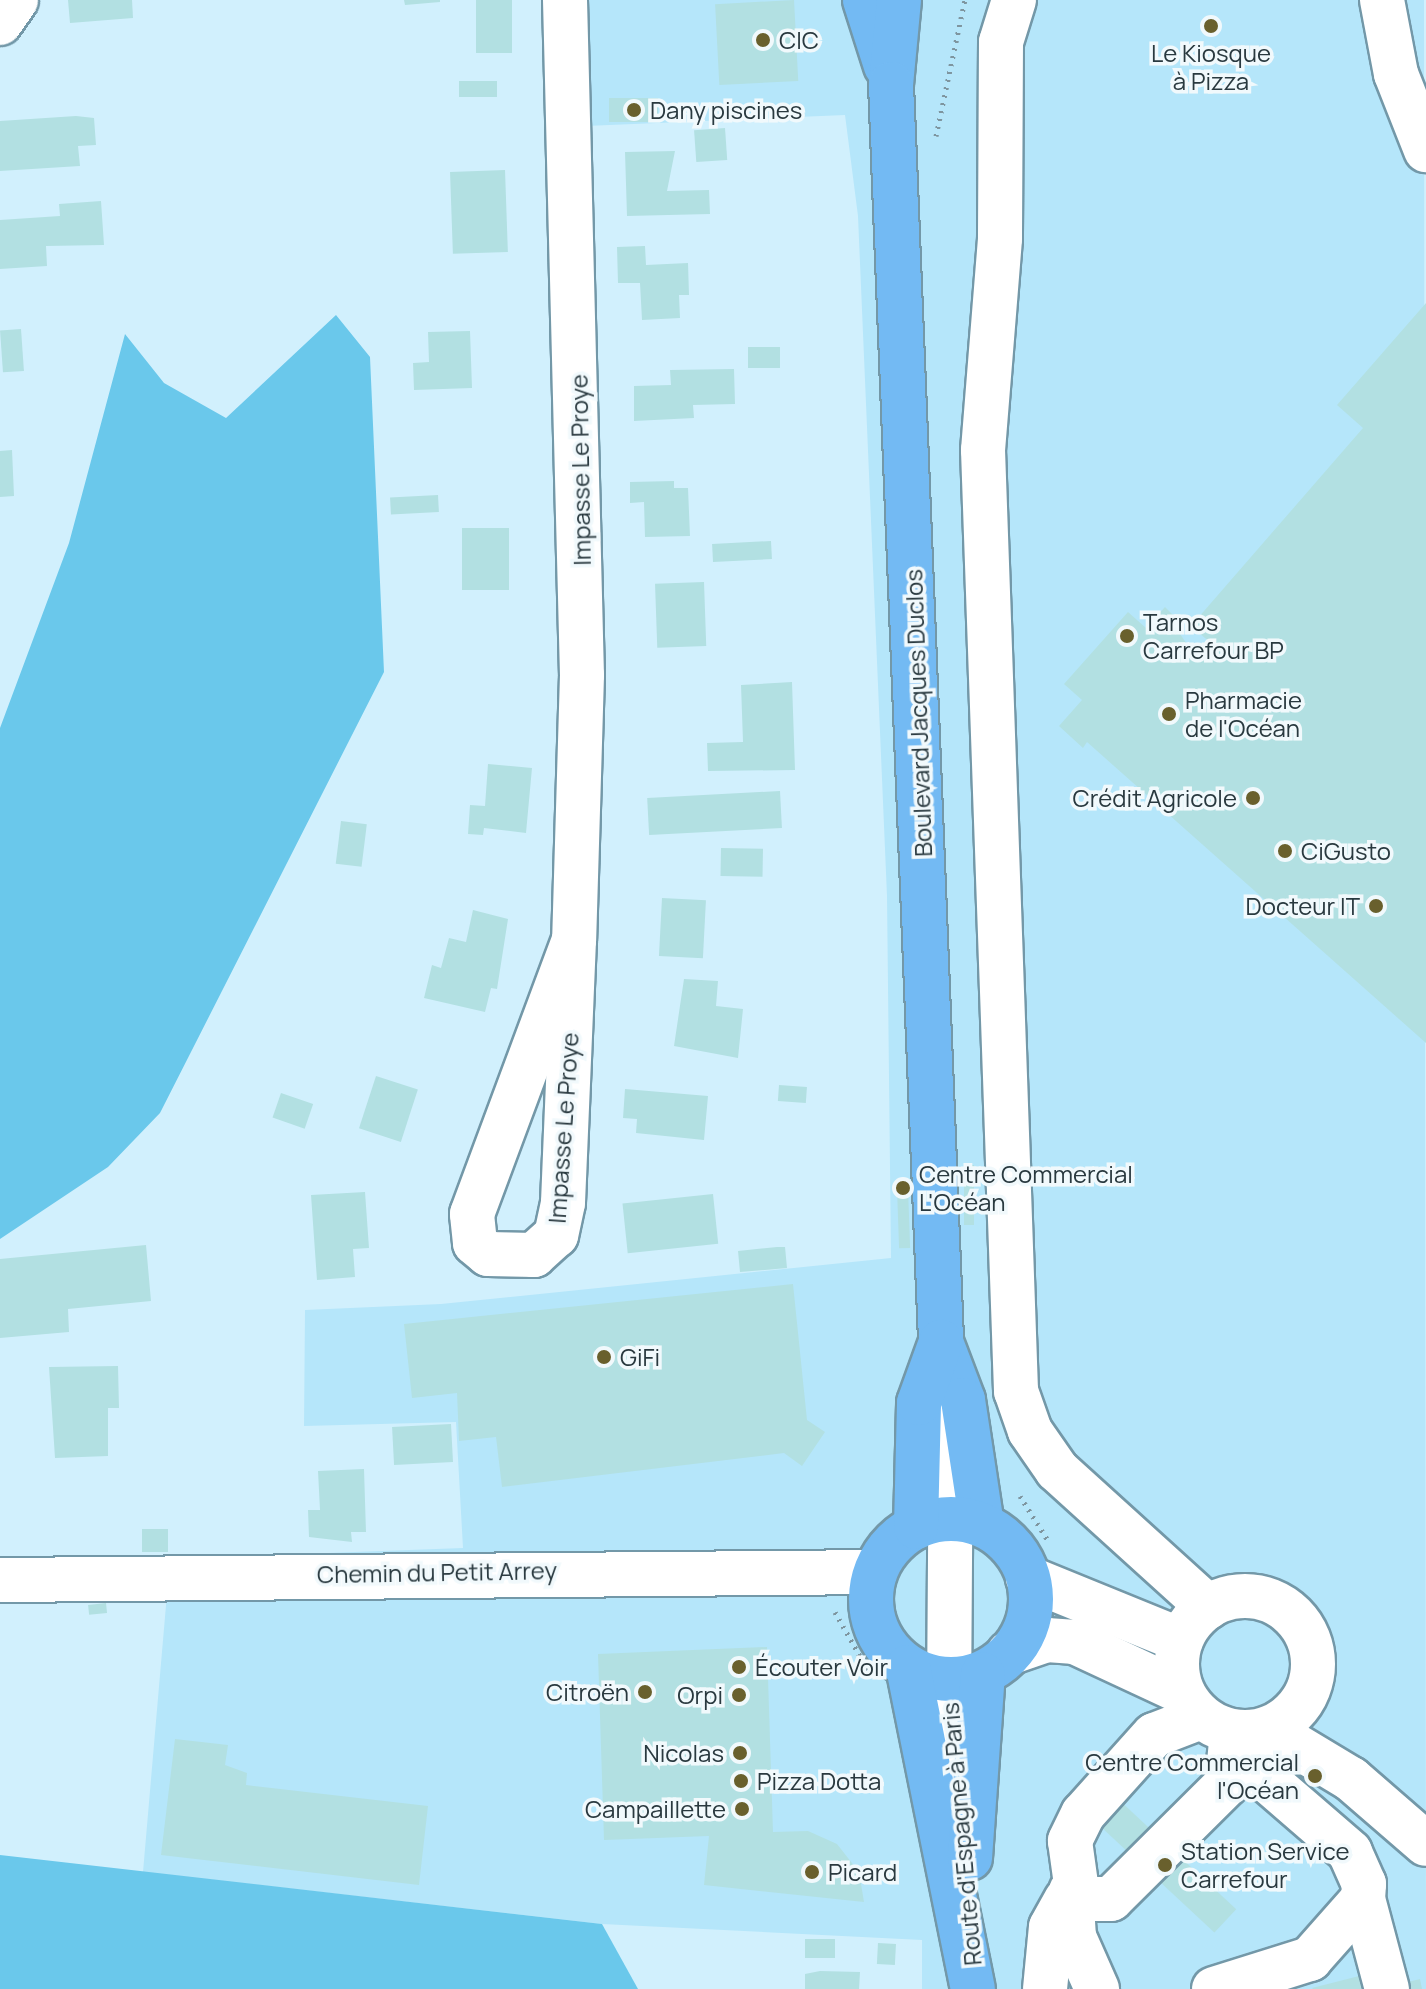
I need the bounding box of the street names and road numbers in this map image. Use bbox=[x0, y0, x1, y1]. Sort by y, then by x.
street label: Impasse Le Proye bbox=[564, 374, 596, 566]
street label: Boulevard Jacques Duclos bbox=[899, 569, 937, 857]
street label: Impasse Le Proye bbox=[542, 1032, 584, 1224]
street label: Chemin du Petit Arrey bbox=[317, 1556, 557, 1588]
street label: Route d'Espagne à Paris bbox=[935, 1701, 987, 1967]

